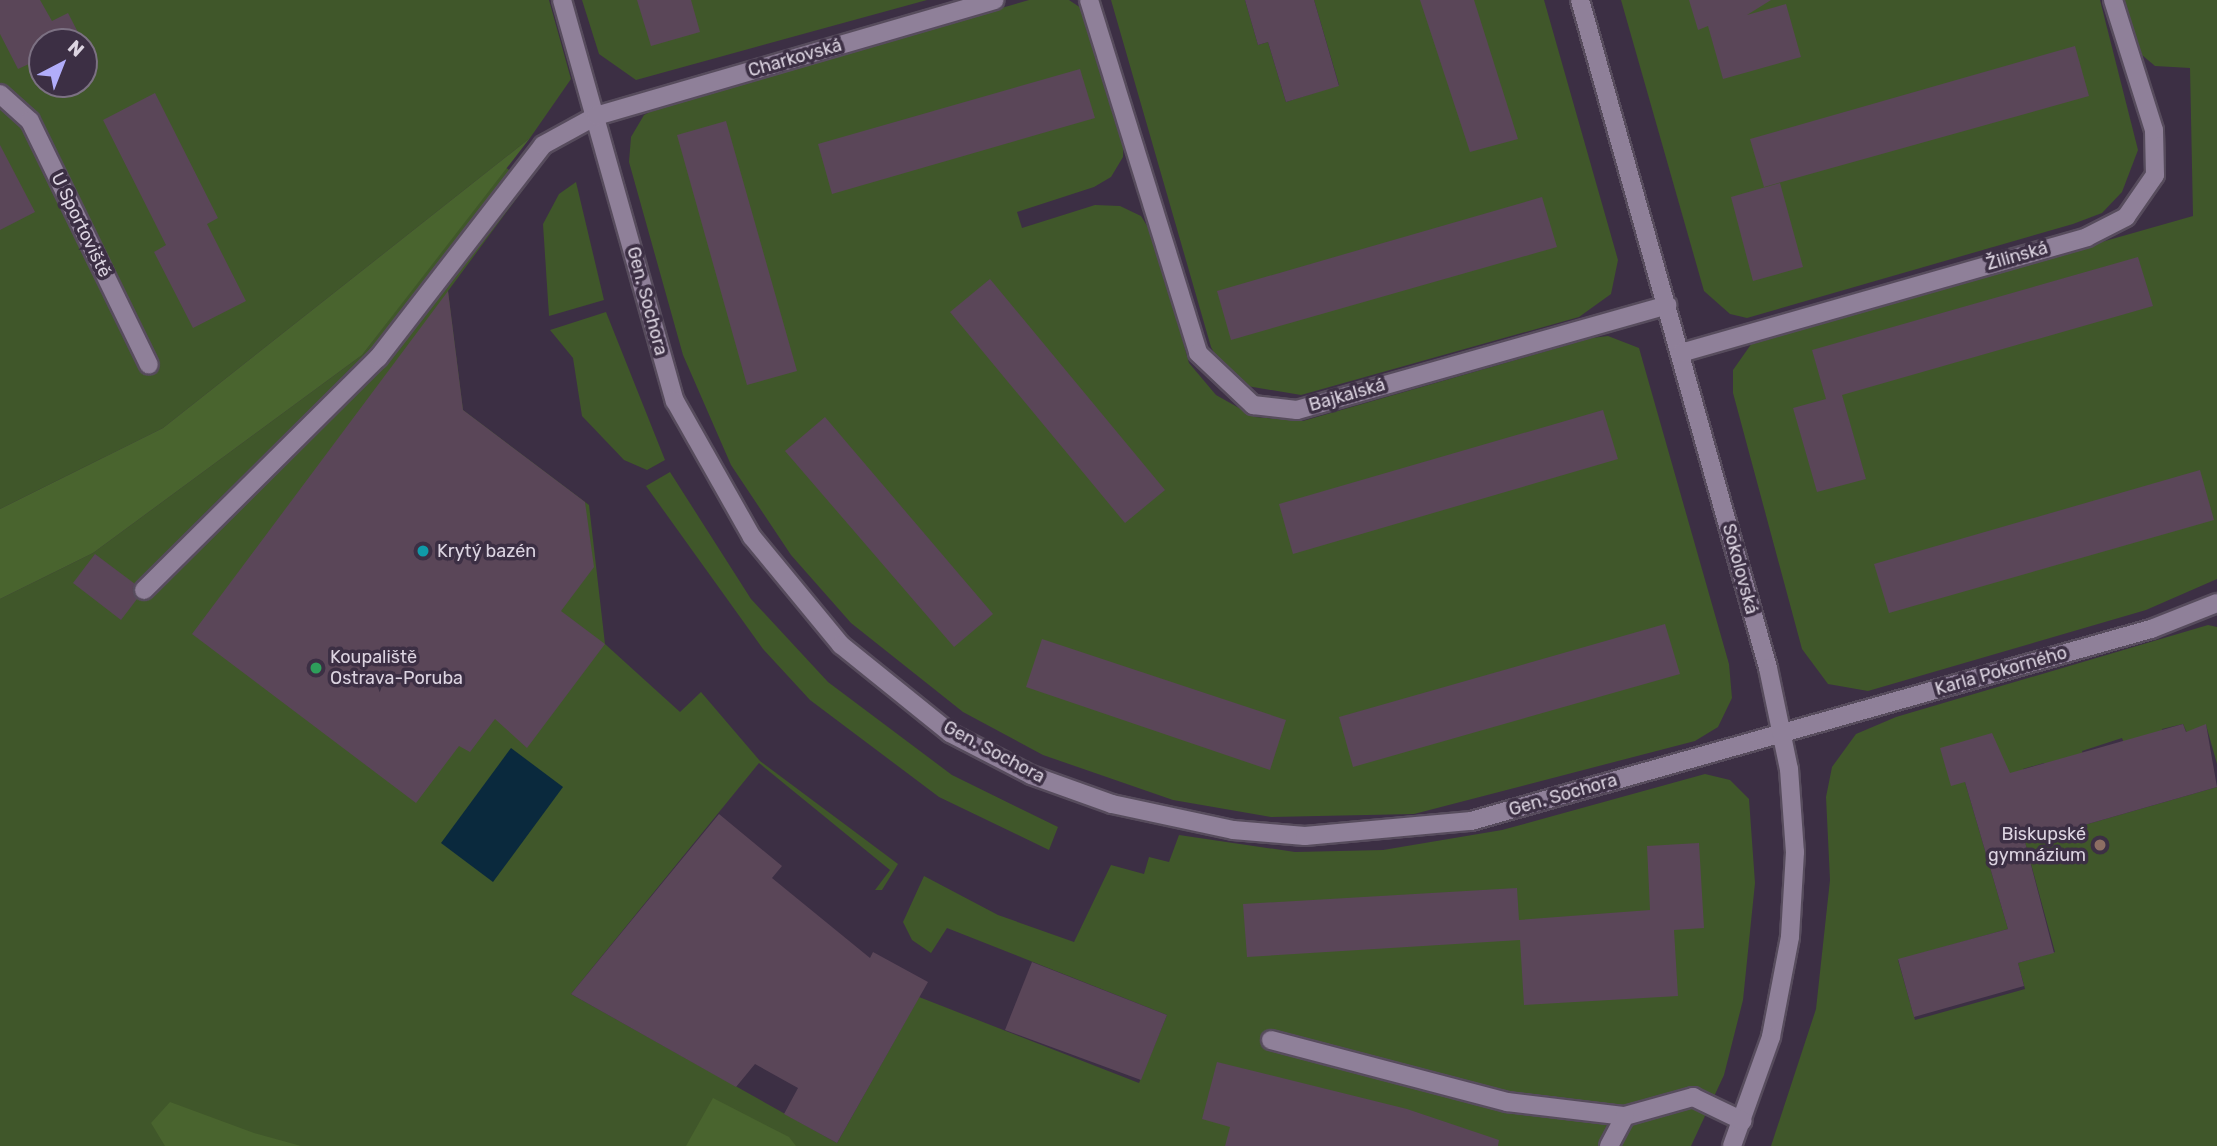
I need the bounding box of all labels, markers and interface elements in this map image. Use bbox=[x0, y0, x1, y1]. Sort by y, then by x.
north arrow bbox=[28, 28, 98, 98]
street label: Charkovská bbox=[746, 34, 844, 82]
text: N bbox=[63, 35, 89, 62]
street label: U Sportoviště bbox=[46, 169, 116, 281]
street label: Žilinská bbox=[1984, 237, 2050, 275]
street label: Gen. Sochora bbox=[622, 244, 672, 358]
street label: Bajkalská bbox=[1306, 374, 1388, 416]
street label: Sokolovská bbox=[1718, 521, 1762, 617]
place label: Krytý bazén bbox=[437, 540, 537, 562]
marker: Krytý bazén bbox=[415, 543, 431, 559]
street label: Karla Pokorného bbox=[1933, 642, 2069, 700]
place label: Koupaliště Ostrava-Poruba bbox=[330, 647, 463, 690]
marker: Koupaliště Ostrava-Poruba bbox=[308, 660, 324, 676]
street label: Gen. Sochora bbox=[940, 716, 1048, 788]
street label: Gen. Sochora bbox=[1506, 769, 1620, 821]
place label: Biskupské gymnázium bbox=[1988, 824, 2086, 866]
marker: Biskupské gymnázium bbox=[2092, 837, 2108, 853]

